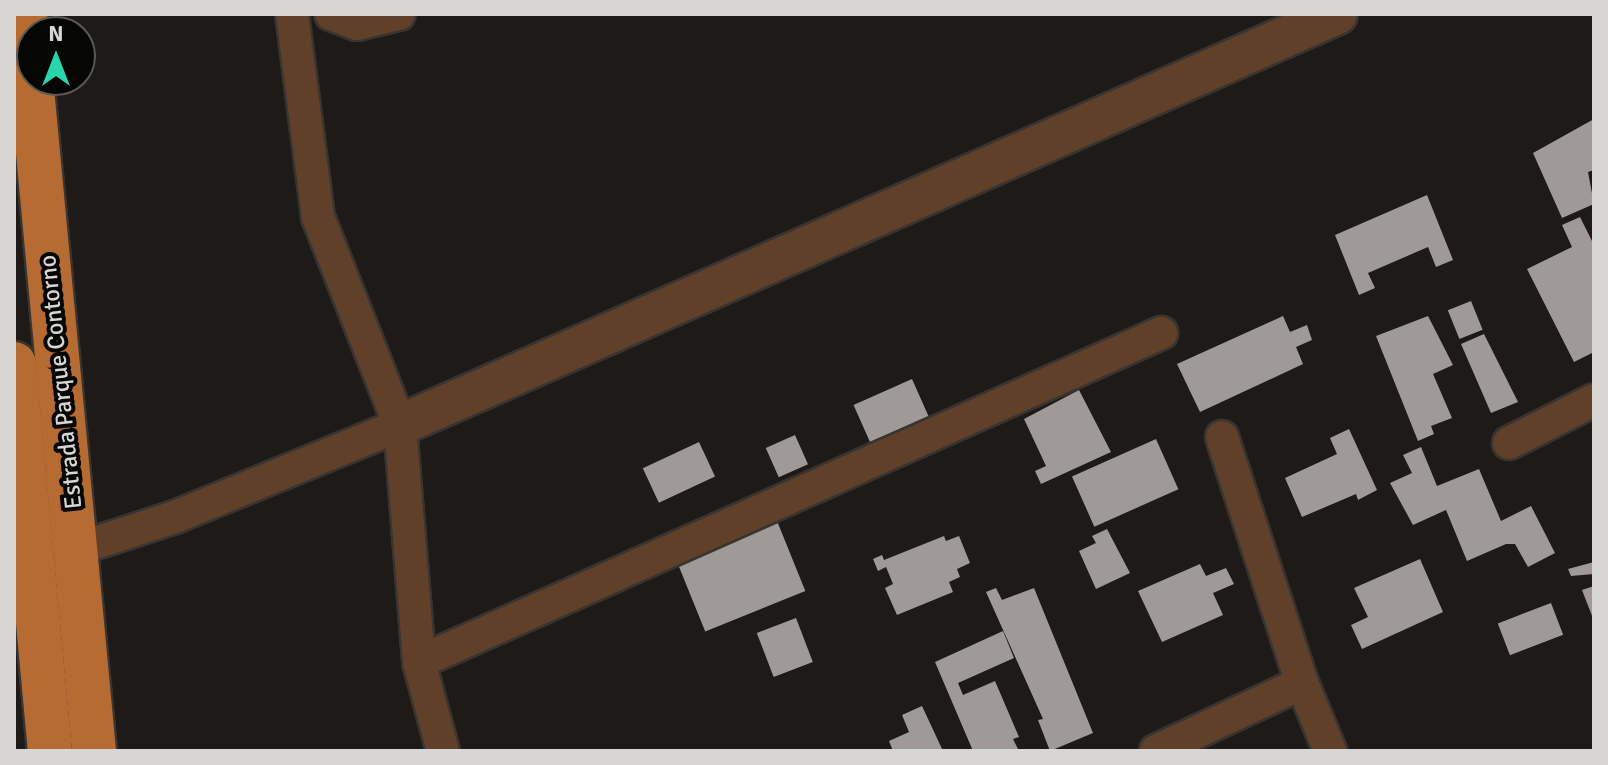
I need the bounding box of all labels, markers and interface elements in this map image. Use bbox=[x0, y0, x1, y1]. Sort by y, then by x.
north arrow bbox=[16, 16, 96, 96]
text: N bbox=[48, 20, 64, 47]
street label: Estrada Parque Contorno bbox=[33, 254, 89, 510]

